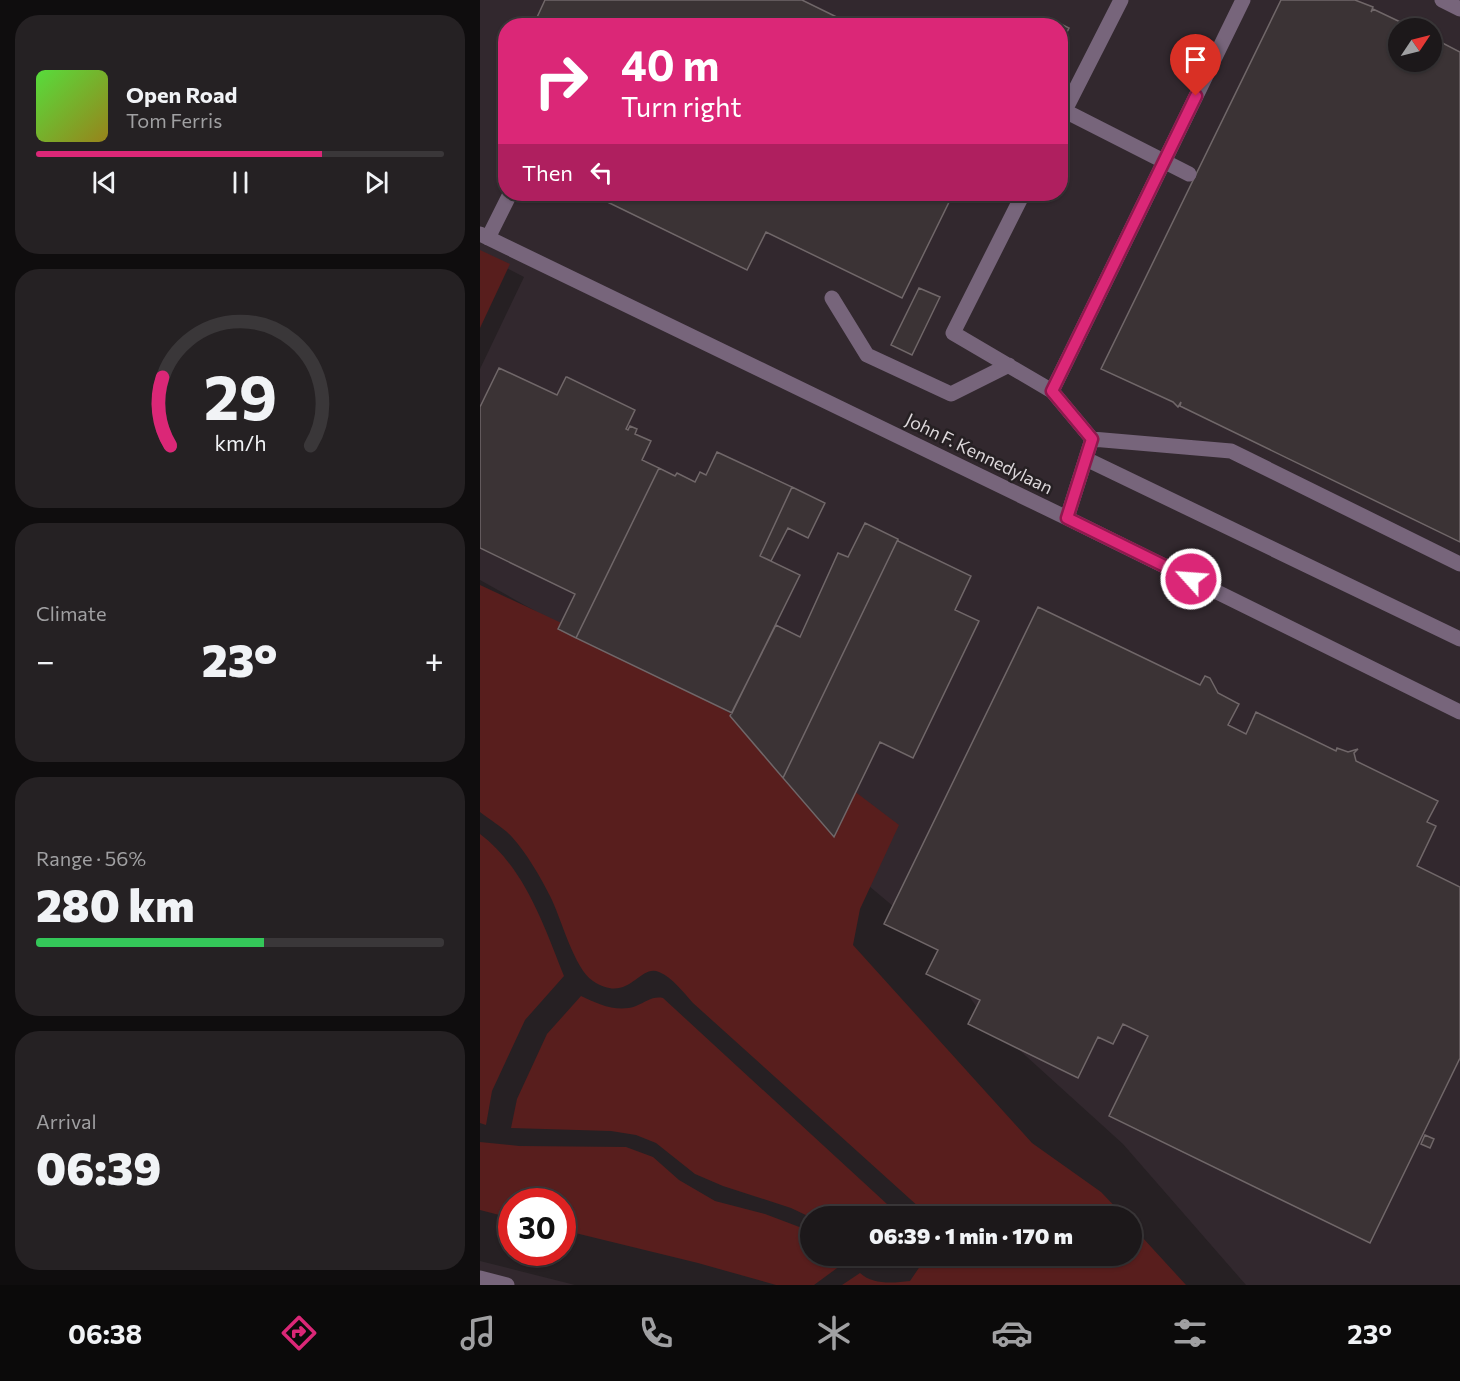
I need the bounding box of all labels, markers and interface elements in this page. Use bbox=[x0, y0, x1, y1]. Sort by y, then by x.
north arrow bbox=[1388, 18, 1442, 72]
map controls bbox=[1388, 18, 1442, 72]
pin bbox=[1170, 34, 1221, 96]
text: 40 m bbox=[621, 38, 719, 90]
icon: right bbox=[522, 42, 600, 120]
icon: arrive bbox=[1179, 43, 1212, 76]
text: Open Road bbox=[126, 81, 237, 108]
text: Turn right bbox=[621, 90, 741, 123]
text: Tom Ferris bbox=[126, 108, 222, 132]
icon: left bbox=[585, 156, 618, 189]
text: Then bbox=[522, 159, 573, 186]
icon: previous bbox=[88, 166, 121, 199]
icon: pause bbox=[224, 166, 257, 199]
icon: next bbox=[360, 166, 393, 199]
text: 29 bbox=[203, 357, 277, 433]
street label: John F. Kennedylaan bbox=[902, 408, 1057, 498]
text: km/h bbox=[214, 429, 266, 455]
position arrow bbox=[1159, 547, 1223, 611]
text: Climate bbox=[36, 601, 106, 625]
text: 23° bbox=[202, 631, 278, 686]
text: − bbox=[36, 639, 55, 680]
text: + bbox=[425, 639, 444, 680]
text: Range · 56% bbox=[36, 846, 146, 870]
text: 280 km bbox=[36, 876, 194, 931]
text: Arrival bbox=[36, 1109, 97, 1133]
text: 06:39 bbox=[36, 1139, 161, 1194]
speed limit sign: 30 bbox=[498, 1188, 576, 1266]
text: 06:39 · 1 min · 170 m bbox=[869, 1222, 1073, 1249]
icon: directions bbox=[278, 1312, 320, 1354]
icon: music bbox=[457, 1312, 499, 1354]
icon: phone bbox=[635, 1312, 677, 1354]
icon: climate bbox=[813, 1312, 855, 1354]
icon: car bbox=[991, 1312, 1033, 1354]
icon: filters bbox=[1169, 1312, 1211, 1354]
text: 06:38 bbox=[68, 1317, 142, 1350]
text: 23° bbox=[1347, 1317, 1392, 1350]

